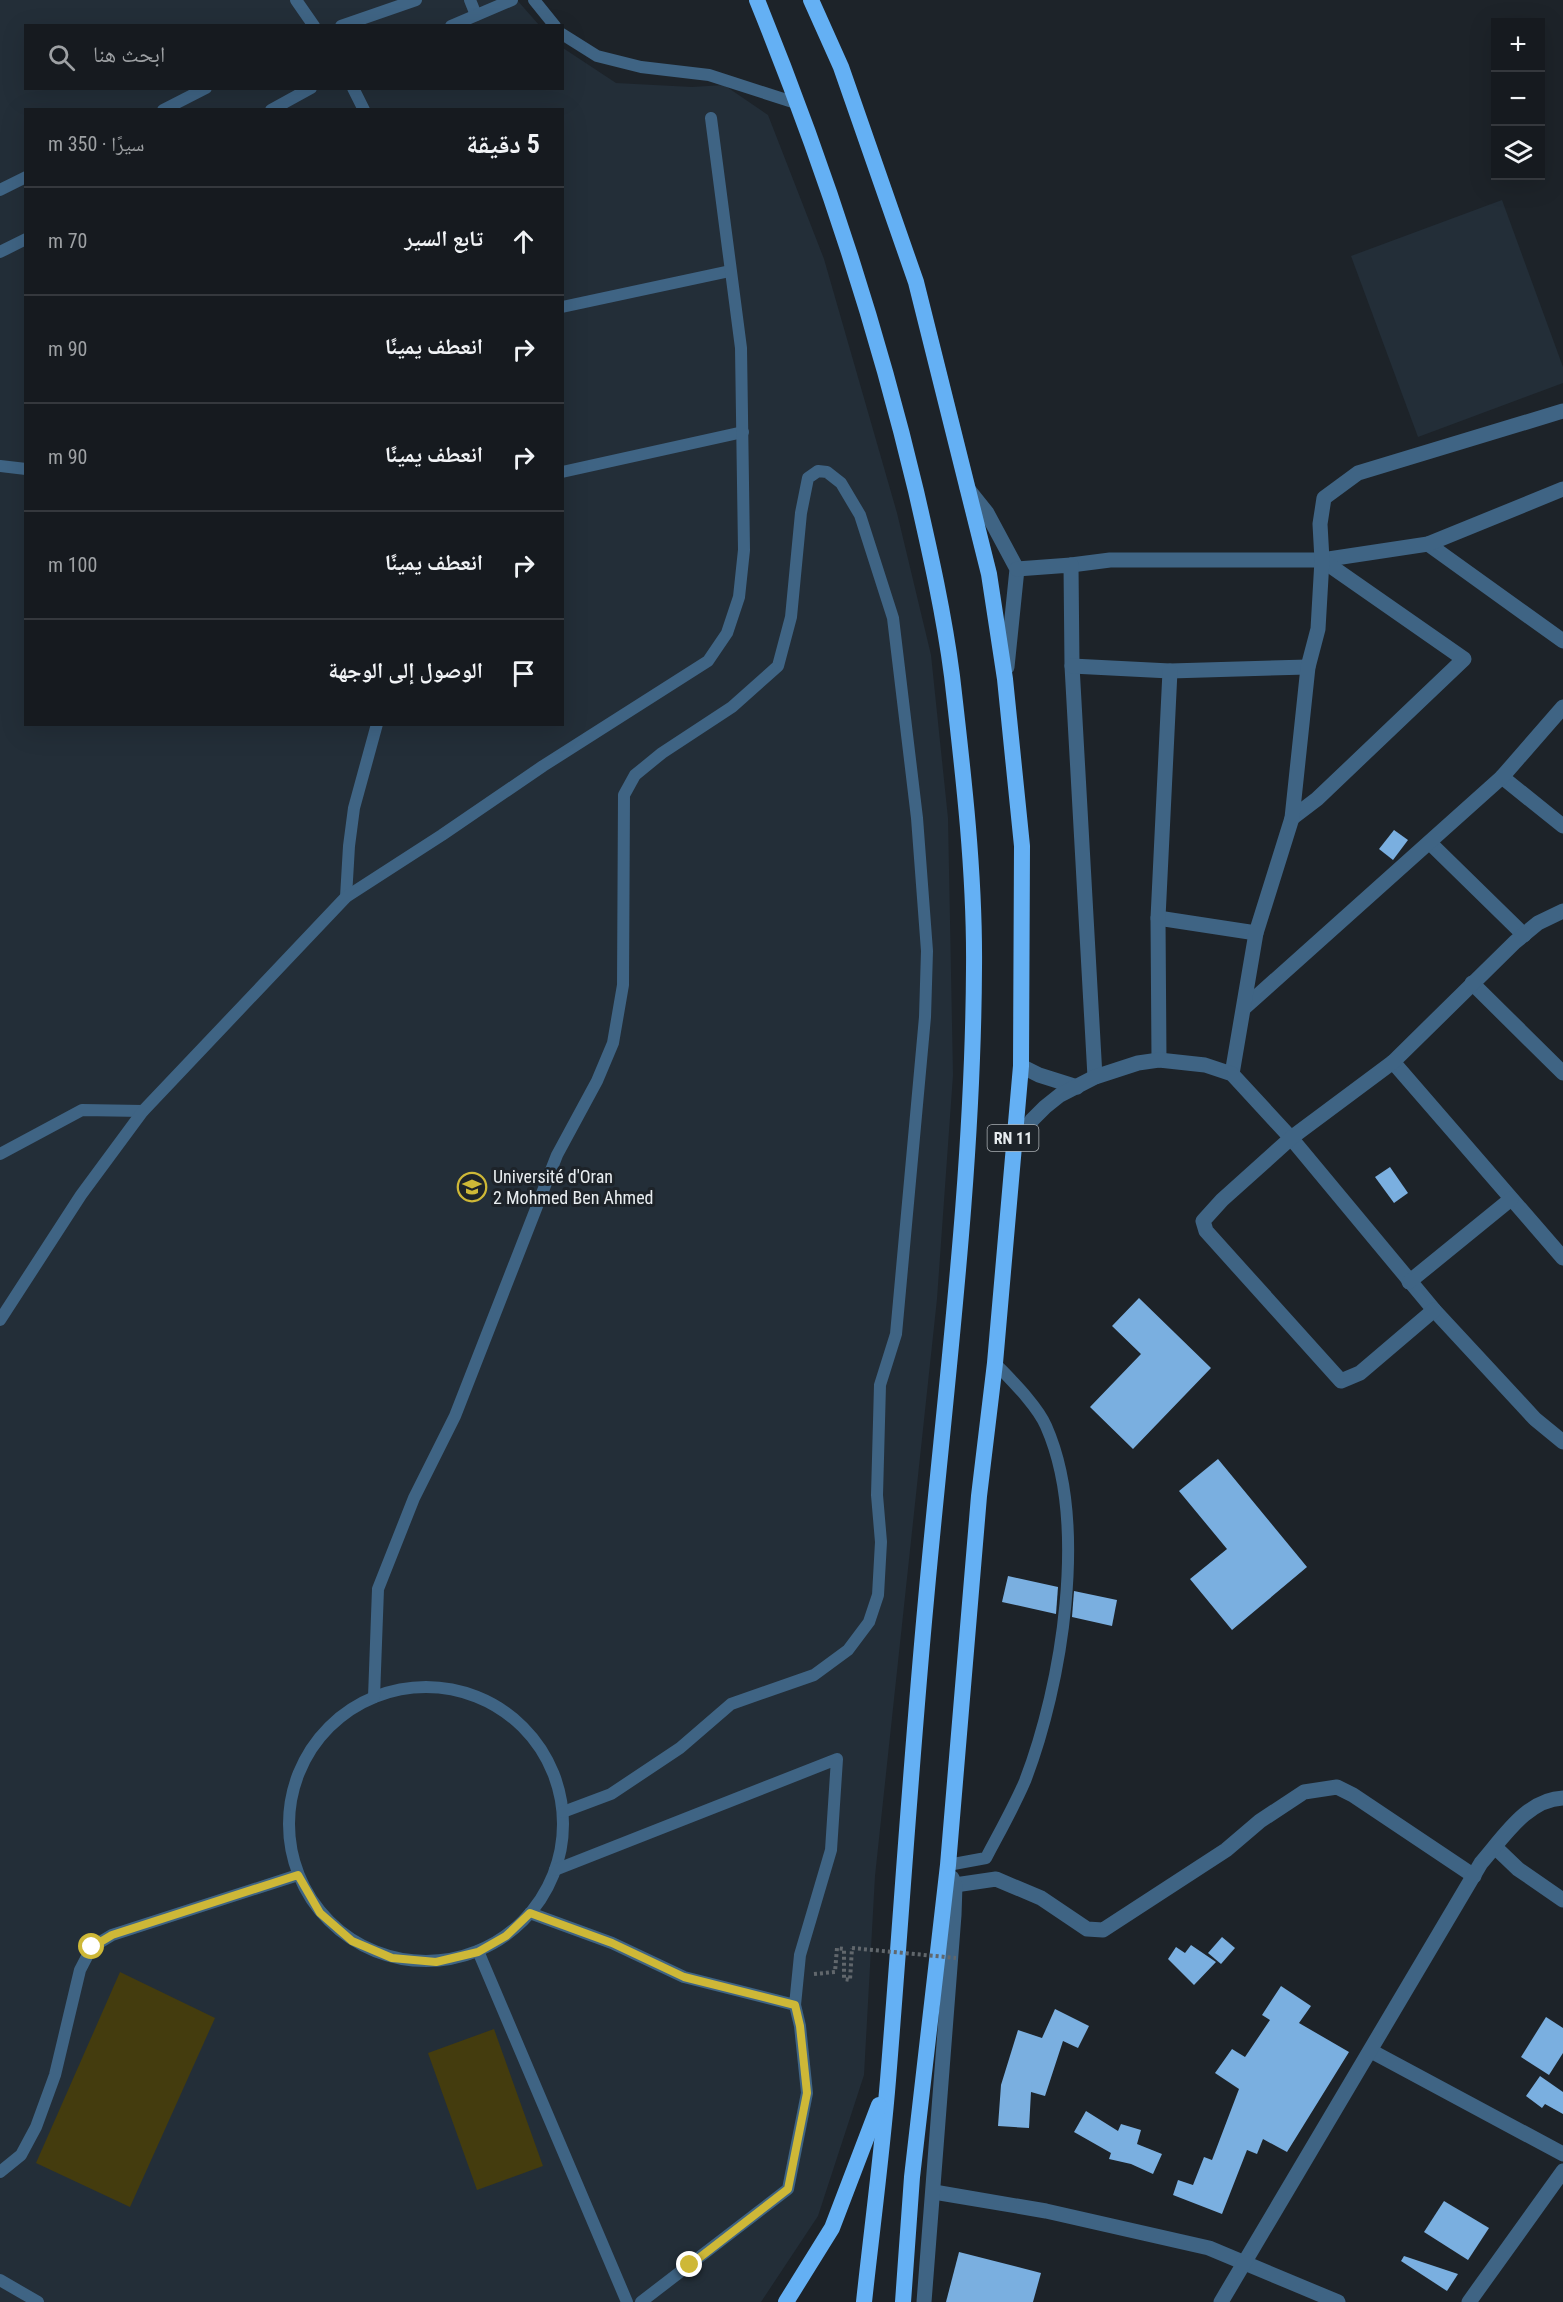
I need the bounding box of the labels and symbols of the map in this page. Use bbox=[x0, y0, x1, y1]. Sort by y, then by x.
road number: RN 11 bbox=[988, 1125, 1038, 1151]
place label: Université d'Oran 2 Mohmed Ben Ahmed bbox=[493, 1166, 654, 1208]
school or university icon: Université d'Oran 2 Mohmed Ben Ahmed bbox=[456, 1171, 488, 1203]
route start bbox=[78, 1933, 104, 1959]
route end bbox=[676, 2251, 702, 2277]

